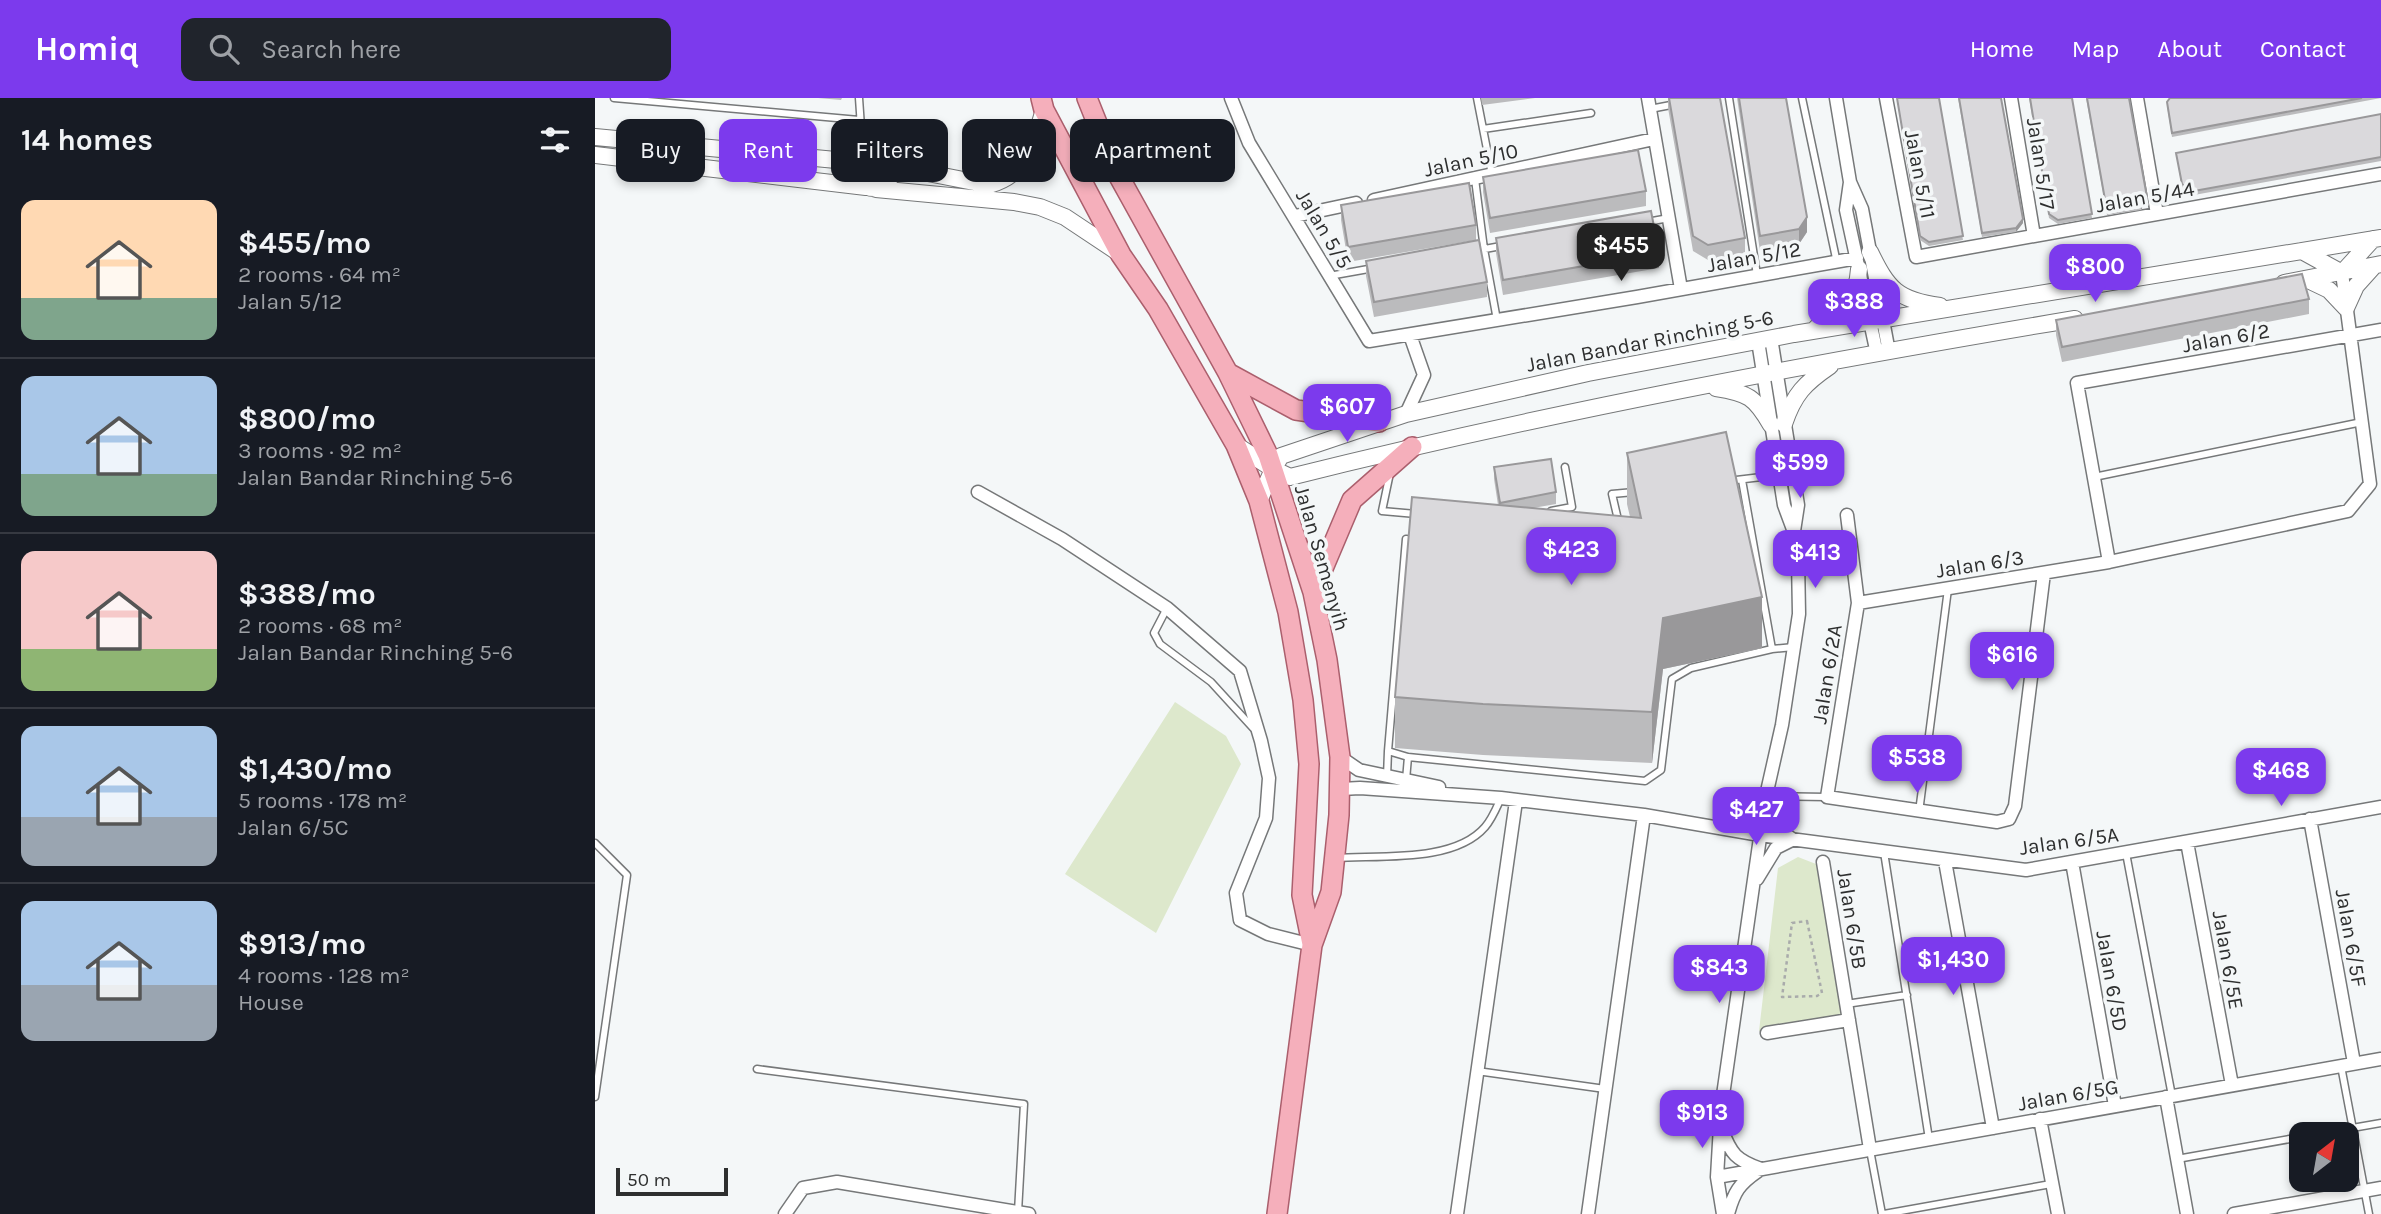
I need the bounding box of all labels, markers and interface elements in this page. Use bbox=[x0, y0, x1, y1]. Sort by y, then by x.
search box bbox=[181, 18, 671, 81]
text: Homiq bbox=[35, 30, 139, 68]
icon: search bbox=[205, 30, 243, 68]
text: Search here bbox=[261, 34, 401, 65]
text: Home bbox=[1970, 35, 2034, 63]
text: Map bbox=[2072, 35, 2119, 63]
text: About bbox=[2157, 35, 2222, 63]
text: Contact bbox=[2260, 35, 2346, 63]
street label: Jalan 5/17 bbox=[2022, 116, 2060, 212]
chip: Buy bbox=[616, 119, 705, 182]
chip: Rent bbox=[719, 119, 817, 182]
chip: Filters bbox=[831, 119, 948, 182]
chip: New bbox=[962, 119, 1056, 182]
chip: Apartment bbox=[1070, 119, 1235, 182]
icon: filters bbox=[536, 121, 574, 159]
text: 14 homes bbox=[21, 122, 153, 158]
street label: Jalan 5/11 bbox=[1900, 128, 1940, 220]
street label: Jalan 5/10 bbox=[1422, 138, 1520, 182]
street label: Jalan 5/44 bbox=[2094, 176, 2196, 217]
street label: Jalan 5/5 bbox=[1291, 185, 1357, 273]
pin: $455 bbox=[1580, 223, 1662, 283]
text: $455/mo bbox=[238, 225, 371, 261]
icon: home bbox=[77, 228, 161, 312]
text: $455 bbox=[1593, 232, 1649, 259]
street label: Jalan 5/12 bbox=[1705, 237, 1803, 277]
pin: $800 bbox=[2054, 244, 2136, 304]
text: $800 bbox=[2065, 253, 2125, 280]
text: 2 rooms · 64 m² bbox=[238, 261, 401, 288]
pin: $388 bbox=[1813, 280, 1895, 339]
text: Jalan 5/12 bbox=[238, 288, 342, 315]
text: $388 bbox=[1824, 288, 1884, 315]
street label: Jalan Bandar Rinching 5-6 bbox=[1524, 305, 1776, 377]
street label: Jalan 6/2 bbox=[2180, 319, 2272, 357]
pin: $607 bbox=[1306, 384, 1388, 444]
text: $607 bbox=[1319, 393, 1375, 420]
text: $800/mo bbox=[238, 401, 376, 437]
icon: home bbox=[77, 404, 161, 488]
text: 3 rooms · 92 m² bbox=[238, 437, 402, 464]
pin: $599 bbox=[1759, 440, 1841, 500]
text: $599 bbox=[1771, 449, 1829, 476]
text: Jalan Bandar Rinching 5-6 bbox=[238, 464, 513, 491]
street label: Jalan Semenyih bbox=[1290, 482, 1354, 634]
pin: $423 bbox=[1530, 528, 1612, 587]
pin: $413 bbox=[1774, 531, 1856, 590]
text: $423 bbox=[1542, 536, 1600, 563]
text: $413 bbox=[1789, 539, 1841, 566]
street label: Jalan 6/3 bbox=[1934, 545, 2026, 583]
text: $388/mo bbox=[238, 576, 376, 612]
icon: home bbox=[77, 579, 161, 663]
text: 2 rooms · 68 m² bbox=[238, 612, 402, 639]
street label: Jalan 6/2A bbox=[1807, 623, 1847, 725]
pin: $616 bbox=[1971, 632, 2053, 692]
text: Jalan Bandar Rinching 5-6 bbox=[238, 639, 513, 666]
text: $616 bbox=[1986, 641, 2038, 668]
pin: $538 bbox=[1876, 736, 1958, 795]
text: $538 bbox=[1888, 744, 1946, 771]
pin: $468 bbox=[2240, 748, 2322, 808]
text: $1,430/mo bbox=[238, 751, 392, 787]
icon: home bbox=[77, 754, 161, 838]
text: $468 bbox=[2252, 757, 2310, 784]
text: 5 rooms · 178 m² bbox=[238, 787, 407, 814]
pin: $427 bbox=[1715, 788, 1797, 847]
text: $427 bbox=[1729, 796, 1783, 823]
text: Jalan 6/5C bbox=[238, 814, 349, 841]
street label: Jalan 6/5A bbox=[2018, 822, 2120, 860]
street label: Jalan 6/5B bbox=[1832, 867, 1872, 971]
street label: Jalan 6/5F bbox=[2331, 887, 2371, 989]
street label: Jalan 6/5E bbox=[2208, 909, 2248, 1011]
text: $913/mo bbox=[238, 926, 366, 962]
icon: home bbox=[77, 929, 161, 1013]
street label: Jalan 6/5D bbox=[2091, 929, 2133, 1033]
pin: $1,430 bbox=[1896, 937, 2010, 997]
pin: $843 bbox=[1678, 946, 1760, 1005]
text: $1,430 bbox=[1917, 946, 1989, 973]
text: $843 bbox=[1690, 954, 1748, 981]
text: 4 rooms · 128 m² bbox=[238, 962, 410, 989]
text: House bbox=[238, 989, 304, 1016]
street label: Jalan 6/5G bbox=[2016, 1074, 2120, 1116]
pin: $913 bbox=[1661, 1090, 1743, 1150]
text: $913 bbox=[1676, 1099, 1728, 1126]
north arrow bbox=[2289, 1122, 2359, 1192]
map controls bbox=[2289, 1122, 2359, 1192]
scale bar bbox=[616, 1165, 728, 1197]
text: 50 m bbox=[627, 1169, 671, 1191]

